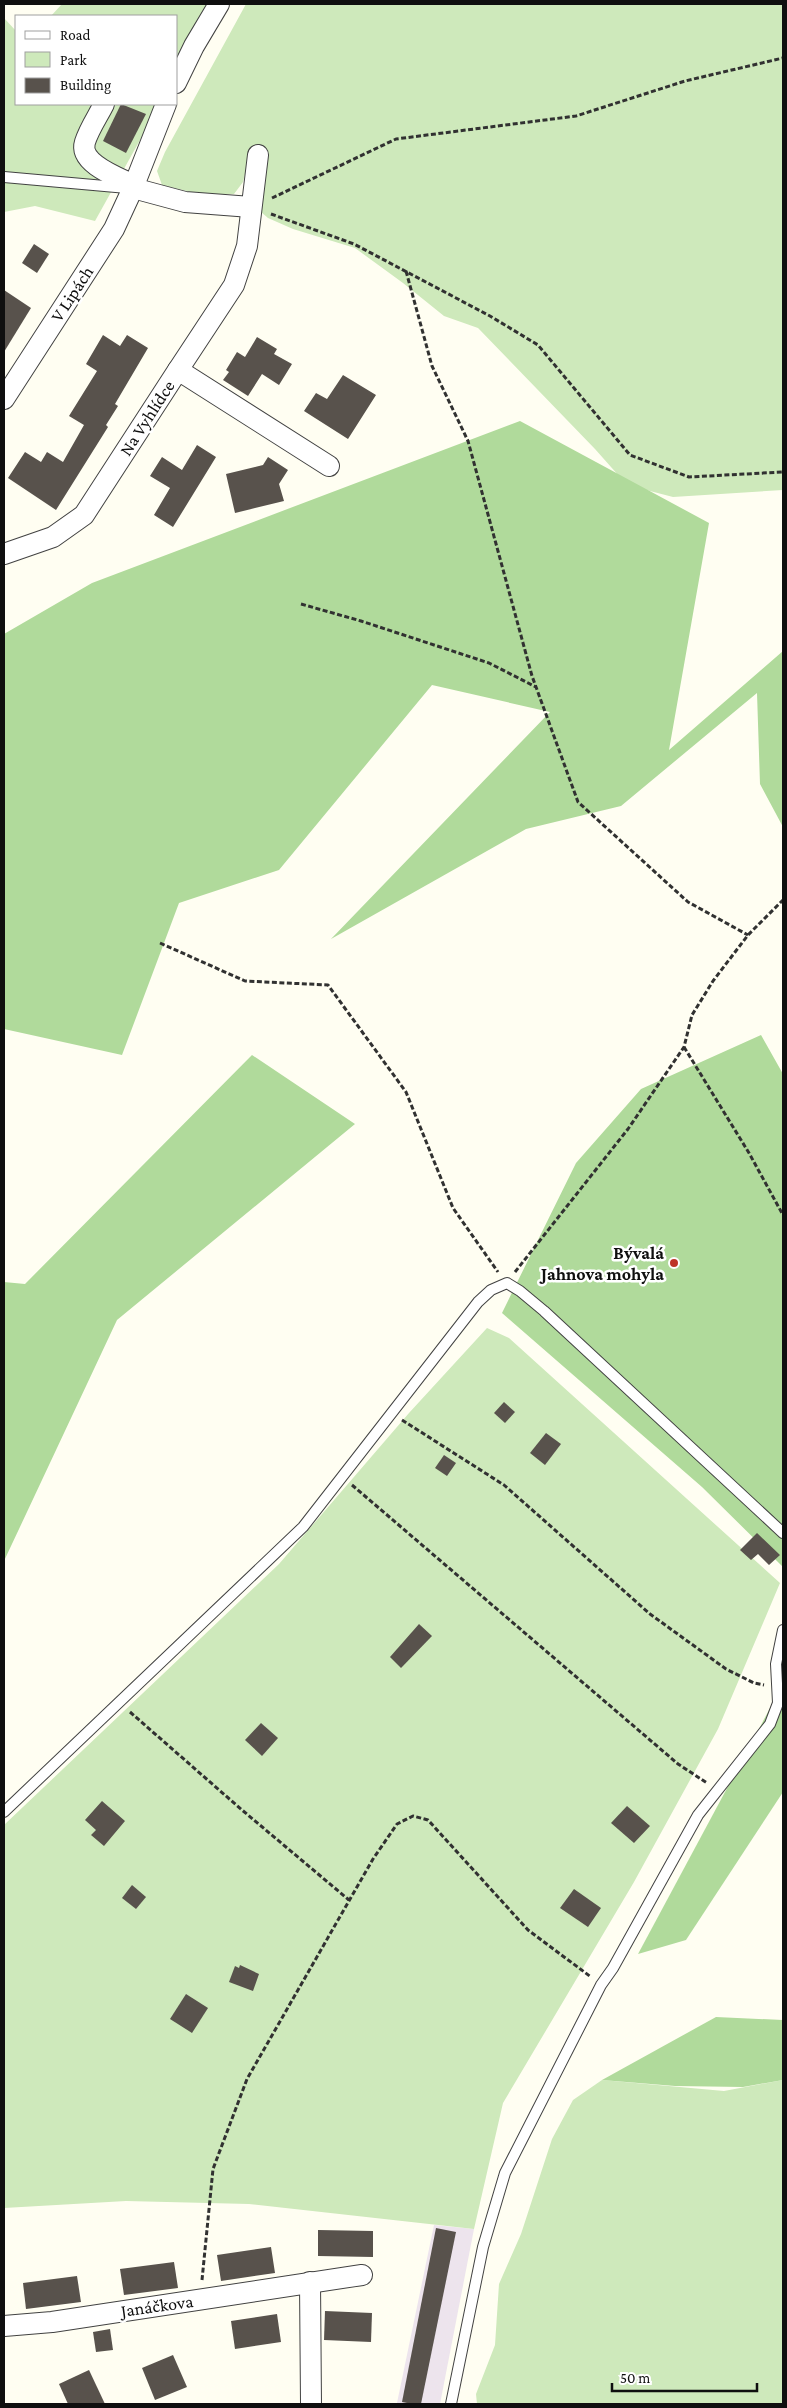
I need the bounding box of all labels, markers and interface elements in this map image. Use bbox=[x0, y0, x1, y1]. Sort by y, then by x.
legend bbox=[15, 15, 178, 105]
text: Road bbox=[60, 27, 91, 43]
text: Park bbox=[60, 52, 87, 68]
text: Building bbox=[60, 77, 111, 94]
street label: V Lipách bbox=[47, 262, 97, 326]
street label: Na Vyhlídce bbox=[115, 377, 179, 459]
place label: Bývalá Jahnova mohyla bbox=[539, 1243, 664, 1284]
marker: Bývalá Jahnova mohyla bbox=[668, 1257, 680, 1269]
street label: Janáčkova bbox=[118, 2291, 194, 2321]
scale bar bbox=[612, 2360, 757, 2392]
text: 50 m bbox=[620, 2370, 650, 2386]

